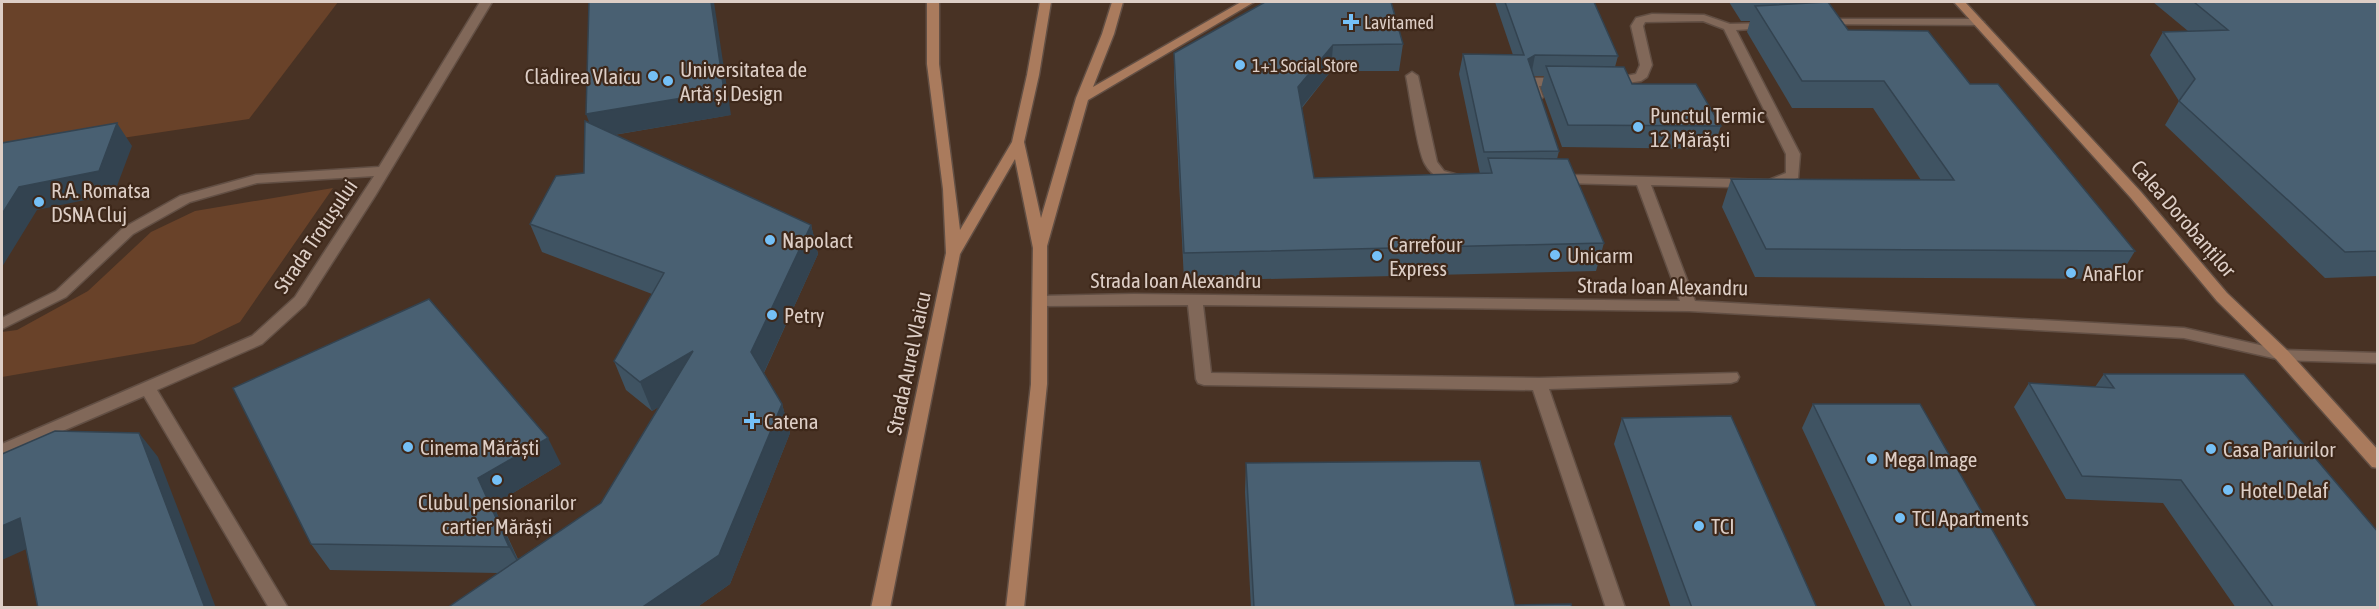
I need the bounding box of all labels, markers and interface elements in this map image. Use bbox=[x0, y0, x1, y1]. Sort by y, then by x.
place label: Lavitamed bbox=[1364, 12, 1434, 33]
marker: Lavitamed bbox=[1342, 13, 1360, 31]
place label: 1+1 Social Store bbox=[1252, 55, 1358, 76]
place label: Universitatea de Artă și Design bbox=[680, 57, 807, 105]
marker: 1+1 Social Store bbox=[1233, 58, 1247, 72]
place label: Clădirea Vlaicu bbox=[525, 64, 641, 88]
marker: Clădirea Vlaicu bbox=[646, 69, 660, 83]
marker: Universitatea de Artă și Design bbox=[661, 74, 675, 88]
place label: Punctul Termic 12 Mărăști bbox=[1650, 103, 1765, 151]
marker: Punctul Termic 12 Mărăști bbox=[1631, 120, 1645, 134]
street label: Calea Dorobanților bbox=[2127, 155, 2242, 282]
street label: Strada Trotușului bbox=[268, 175, 362, 297]
place label: R.A. Romatsa DSNA Cluj bbox=[51, 178, 151, 226]
marker: R.A. Romatsa DSNA Cluj bbox=[32, 195, 46, 209]
place label: Napolact bbox=[782, 228, 853, 252]
place label: Carrefour Express bbox=[1389, 232, 1463, 280]
marker: Napolact bbox=[763, 233, 777, 247]
place label: Unicarm bbox=[1567, 243, 1633, 267]
marker: Unicarm bbox=[1548, 248, 1562, 262]
marker: Carrefour Express bbox=[1370, 249, 1384, 263]
place label: AnaFlor bbox=[2083, 261, 2144, 285]
marker: AnaFlor bbox=[2064, 266, 2078, 280]
street label: Strada Ioan Alexandru bbox=[1091, 268, 1261, 292]
street label: Strada Ioan Alexandru bbox=[1577, 273, 1749, 299]
street label: Strada Aurel Vlaicu bbox=[881, 289, 935, 437]
place label: Petry bbox=[784, 303, 825, 327]
marker: Petry bbox=[765, 308, 779, 322]
place label: Catena bbox=[764, 409, 819, 433]
marker: Catena bbox=[745, 414, 759, 428]
place label: Cinema Mărăști bbox=[420, 435, 539, 459]
place label: Casa Pariurilor bbox=[2223, 437, 2336, 461]
marker: Cinema Mărăști bbox=[401, 440, 415, 454]
marker: Casa Pariurilor bbox=[2204, 442, 2218, 456]
place label: Mega Image bbox=[1884, 447, 1977, 471]
marker: Mega Image bbox=[1865, 452, 1879, 466]
marker: Clubul pensionarilor cartier Mărăști bbox=[490, 473, 504, 487]
place label: Hotel Delaf bbox=[2240, 478, 2329, 502]
marker: Hotel Delaf bbox=[2221, 483, 2235, 497]
place label: Clubul pensionarilor cartier Mărăști bbox=[418, 490, 577, 538]
place label: TCI Apartments bbox=[1912, 506, 2029, 530]
marker: TCI Apartments bbox=[1893, 511, 1907, 525]
place label: TCI bbox=[1711, 514, 1735, 538]
marker: TCI bbox=[1692, 519, 1706, 533]

